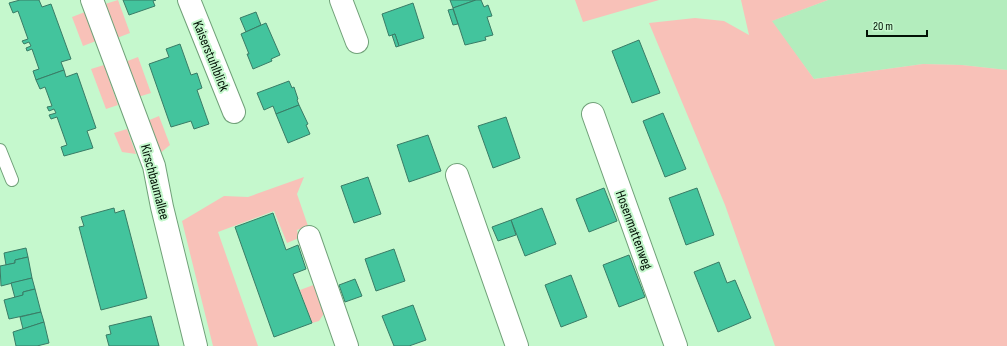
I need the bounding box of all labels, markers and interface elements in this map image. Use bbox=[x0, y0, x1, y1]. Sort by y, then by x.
scale bar bbox=[867, 12, 927, 38]
street label: Kaiserstuhlblick bbox=[189, 18, 233, 94]
text: 20 m bbox=[873, 19, 893, 34]
street label: Kirschbaumallee bbox=[137, 142, 173, 222]
street label: Hosenmattenweg bbox=[612, 188, 656, 272]

